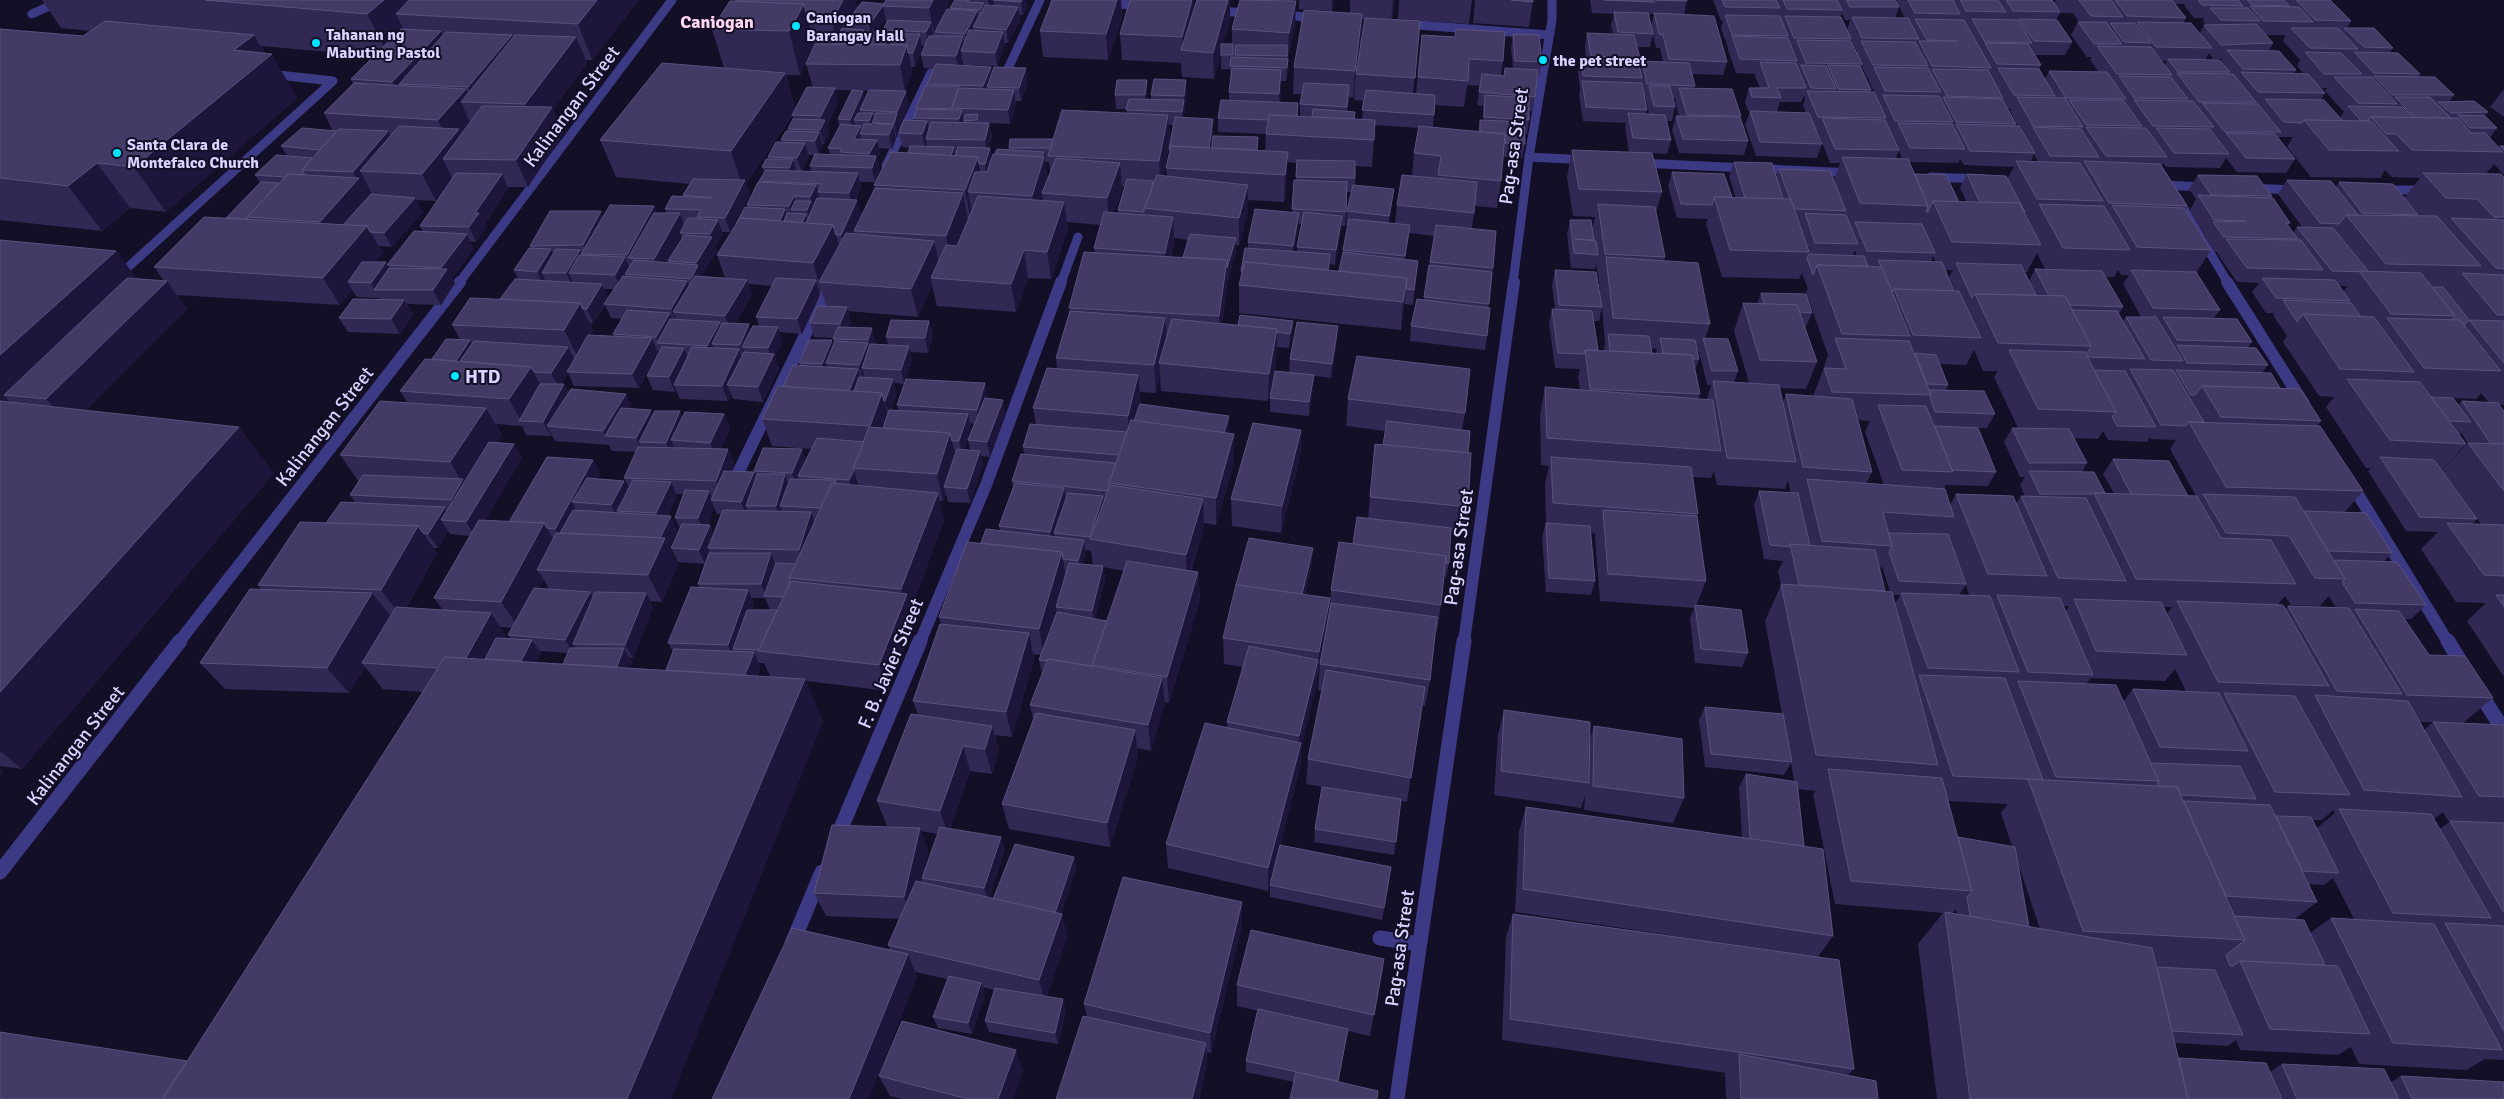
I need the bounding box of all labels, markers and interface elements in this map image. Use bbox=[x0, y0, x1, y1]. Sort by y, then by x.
place label: Caniogan Barangay Hall bbox=[806, 8, 904, 46]
district label: Caniogan bbox=[680, 11, 754, 33]
marker: Caniogan Barangay Hall bbox=[790, 20, 802, 32]
place label: Tahanan ng Mabuting Pastol bbox=[326, 25, 440, 63]
marker: Tahanan ng Mabuting Pastol bbox=[310, 37, 322, 49]
street label: Kalinangan Street bbox=[518, 41, 625, 172]
place label: the pet street bbox=[1552, 51, 1646, 71]
marker: the pet street bbox=[1537, 54, 1549, 66]
street label: Pag-asa Street bbox=[1494, 86, 1534, 206]
place label: Santa Clara de Montefalco Church bbox=[127, 135, 259, 173]
marker: Santa Clara de Montefalco Church bbox=[111, 147, 123, 159]
street label: Kalinangan Street bbox=[270, 362, 379, 491]
place label: HTD bbox=[465, 365, 500, 389]
marker: HTD bbox=[449, 370, 461, 382]
street label: Pag-asa Street bbox=[1439, 487, 1479, 607]
street label: F. B. Javier Street bbox=[853, 594, 929, 732]
street label: Kalinangan Street bbox=[21, 681, 130, 810]
street label: Pag-asa Street bbox=[1380, 888, 1420, 1008]

